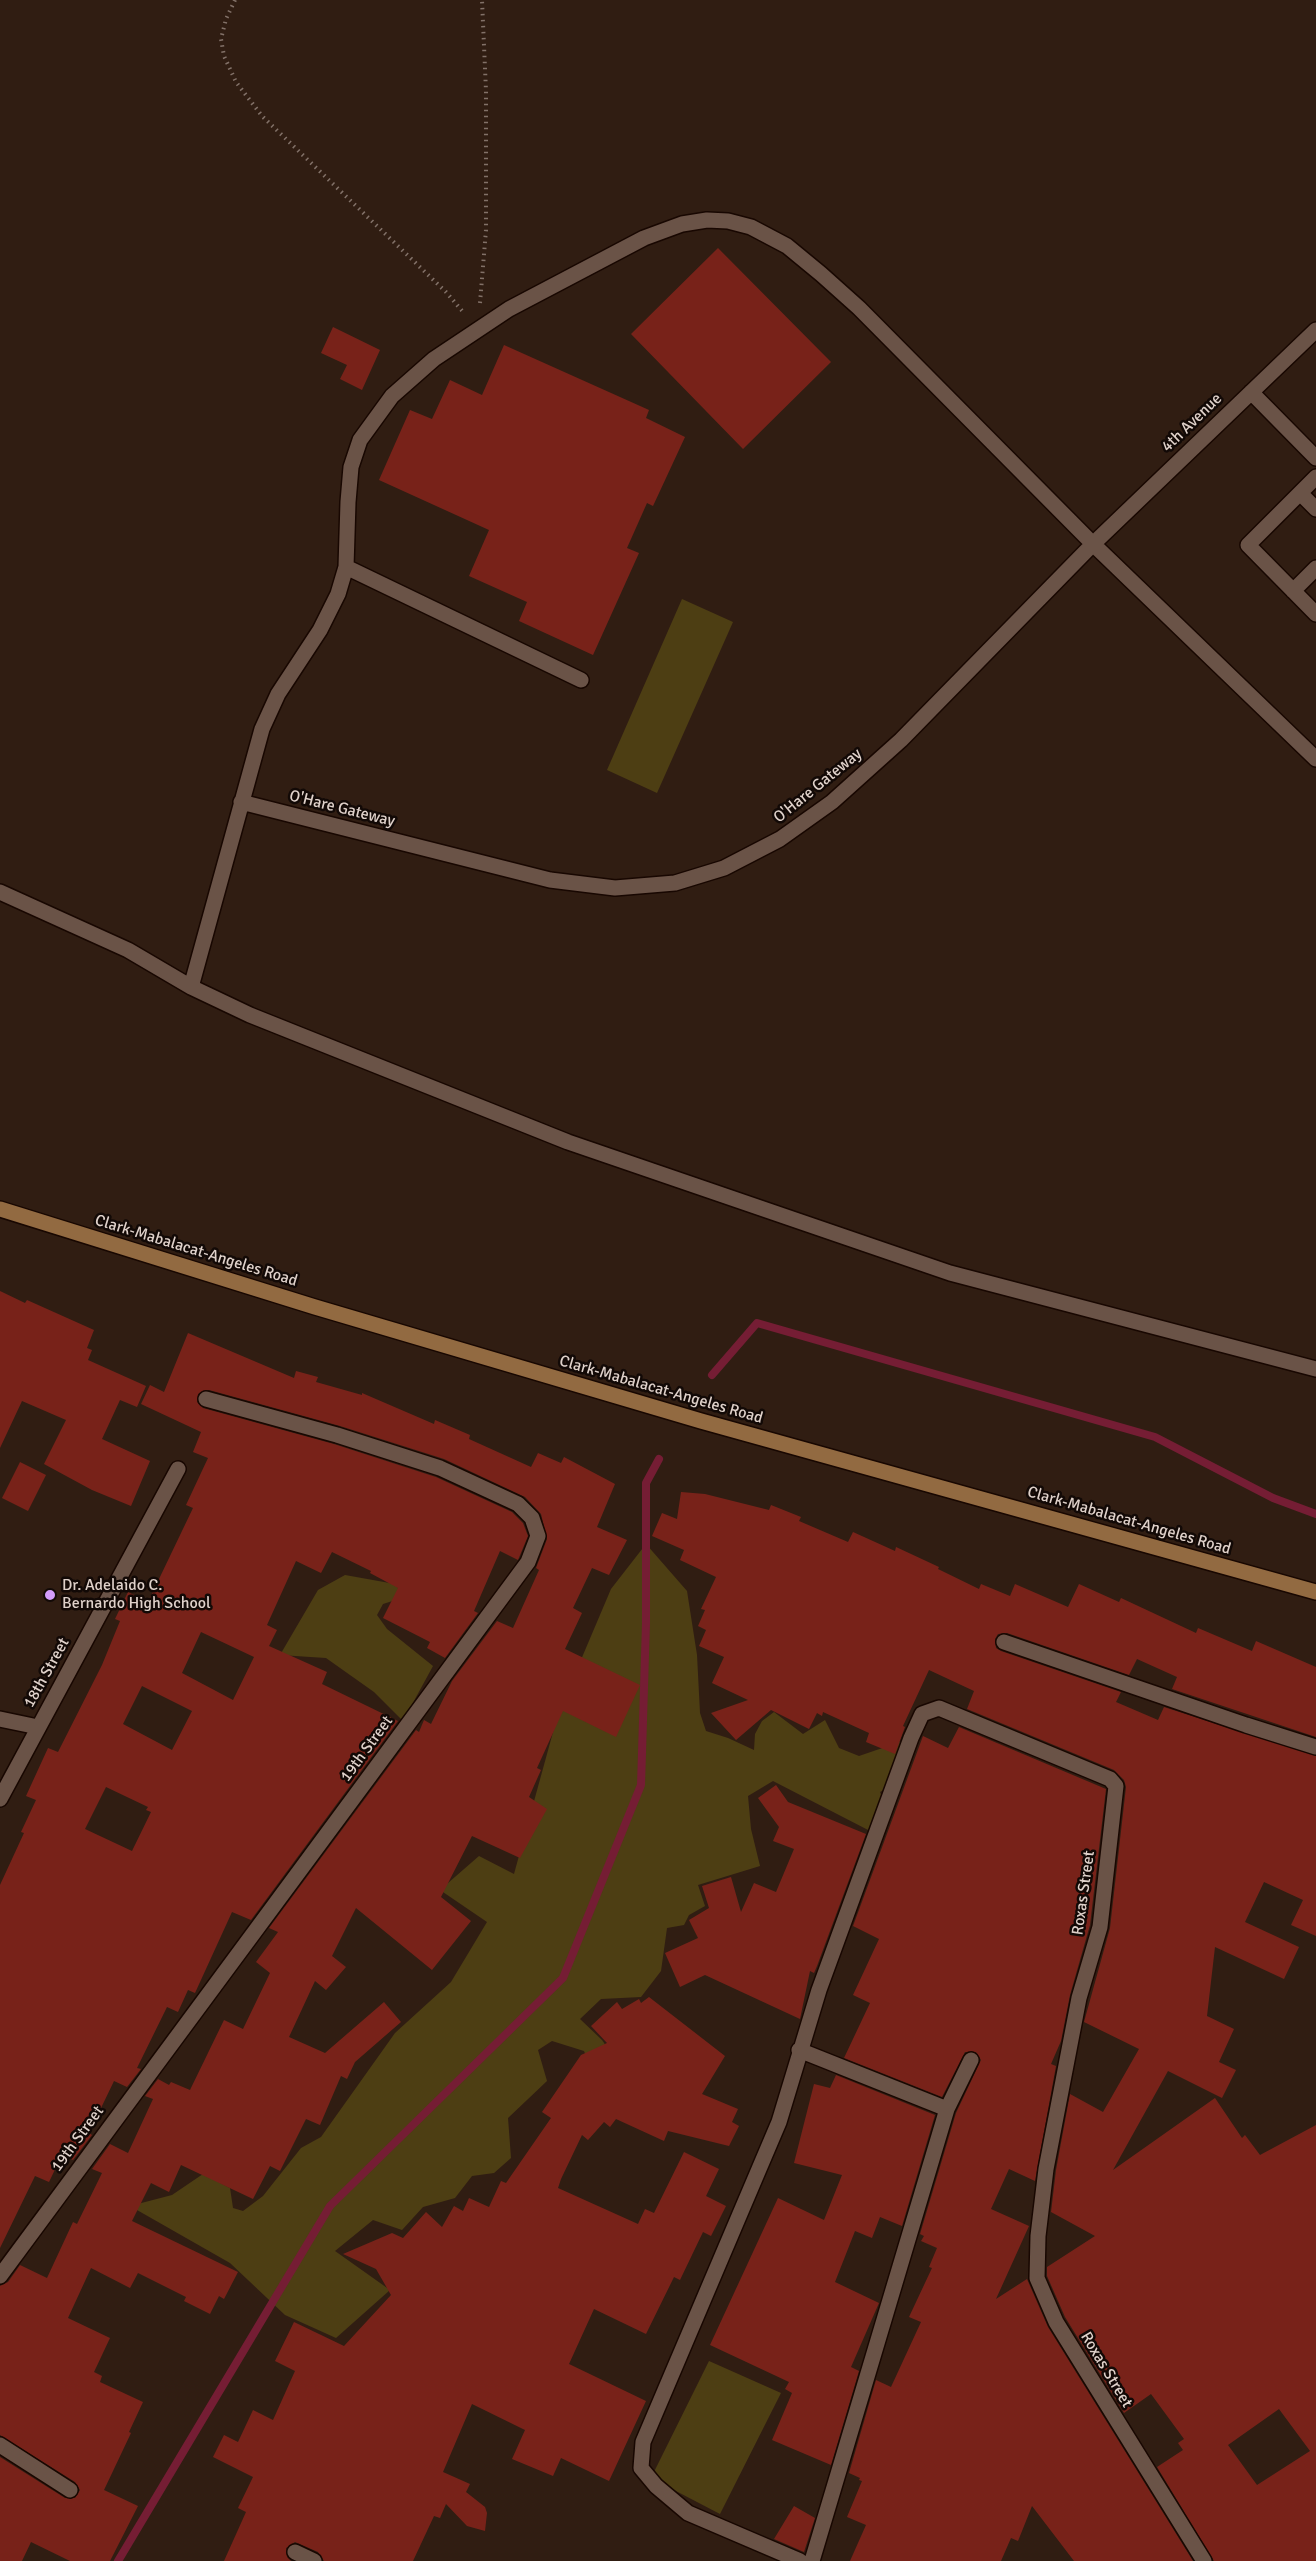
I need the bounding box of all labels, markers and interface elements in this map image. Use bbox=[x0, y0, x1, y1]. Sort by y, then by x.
street label: 4th Avenue bbox=[1158, 390, 1226, 456]
street label: O'Hare Gateway bbox=[770, 745, 866, 827]
street label: O'Hare Gateway bbox=[287, 787, 397, 831]
street label: Clark-Mabalacat-Angeles Road bbox=[92, 1211, 300, 1291]
street label: Clark-Mabalacat-Angeles Road bbox=[557, 1352, 765, 1428]
street label: Clark-Mabalacat-Angeles Road bbox=[1025, 1483, 1233, 1559]
place label: Dr. Adelaido C. Bernardo High School bbox=[62, 1576, 211, 1614]
marker: Dr. Adelaido C. Bernardo High School bbox=[43, 1588, 57, 1602]
street label: 18th Street bbox=[20, 1635, 74, 1711]
street label: 19th Street bbox=[337, 1712, 397, 1786]
street label: Roxas Street bbox=[1069, 1850, 1099, 1936]
street label: 19th Street bbox=[48, 2102, 108, 2176]
street label: Roxas Street bbox=[1076, 2329, 1136, 2411]

